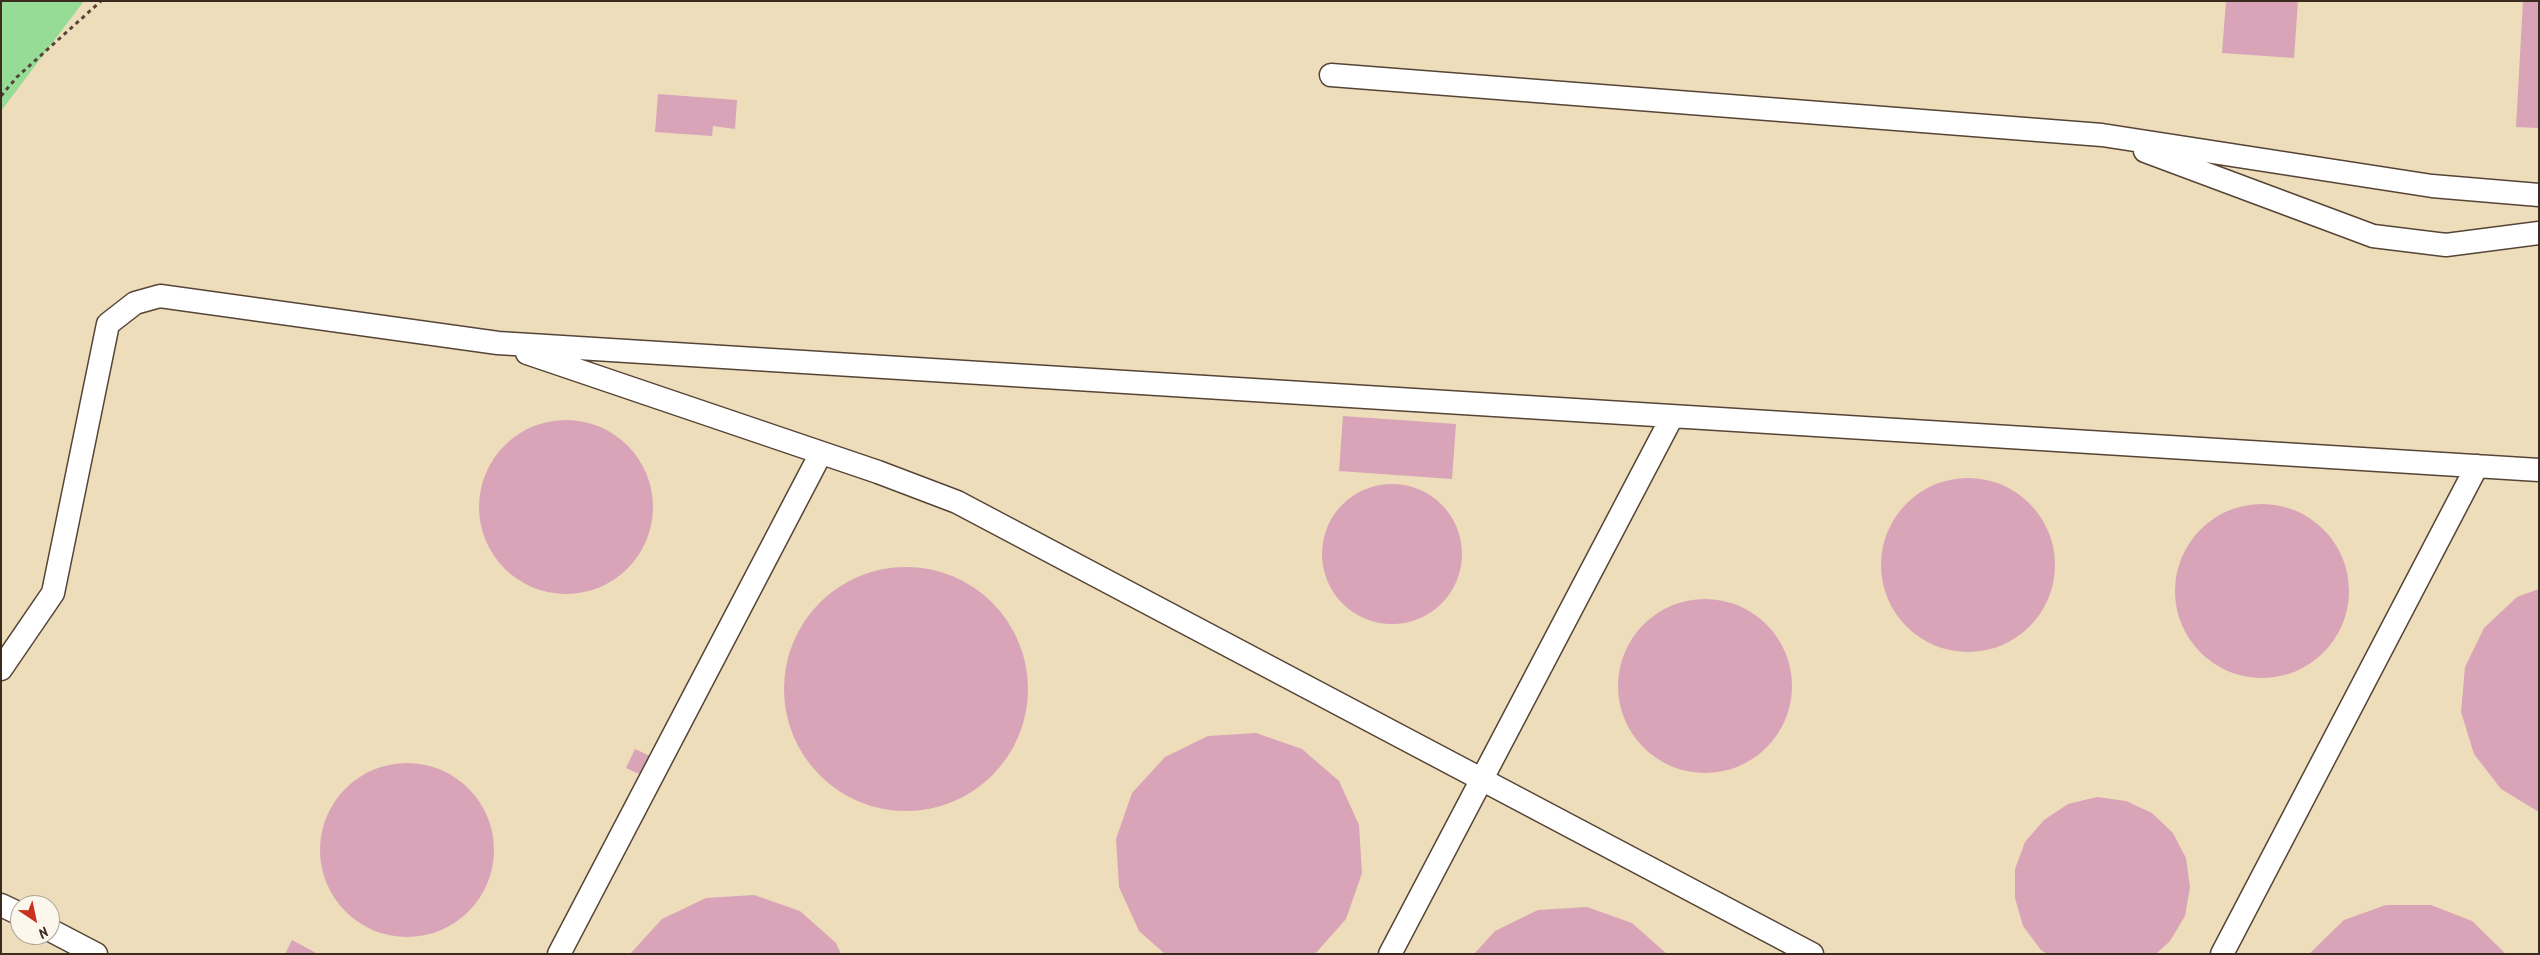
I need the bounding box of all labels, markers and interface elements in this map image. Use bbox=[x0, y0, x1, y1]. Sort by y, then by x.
north arrow bbox=[10, 895, 60, 945]
text: N bbox=[33, 920, 53, 943]

